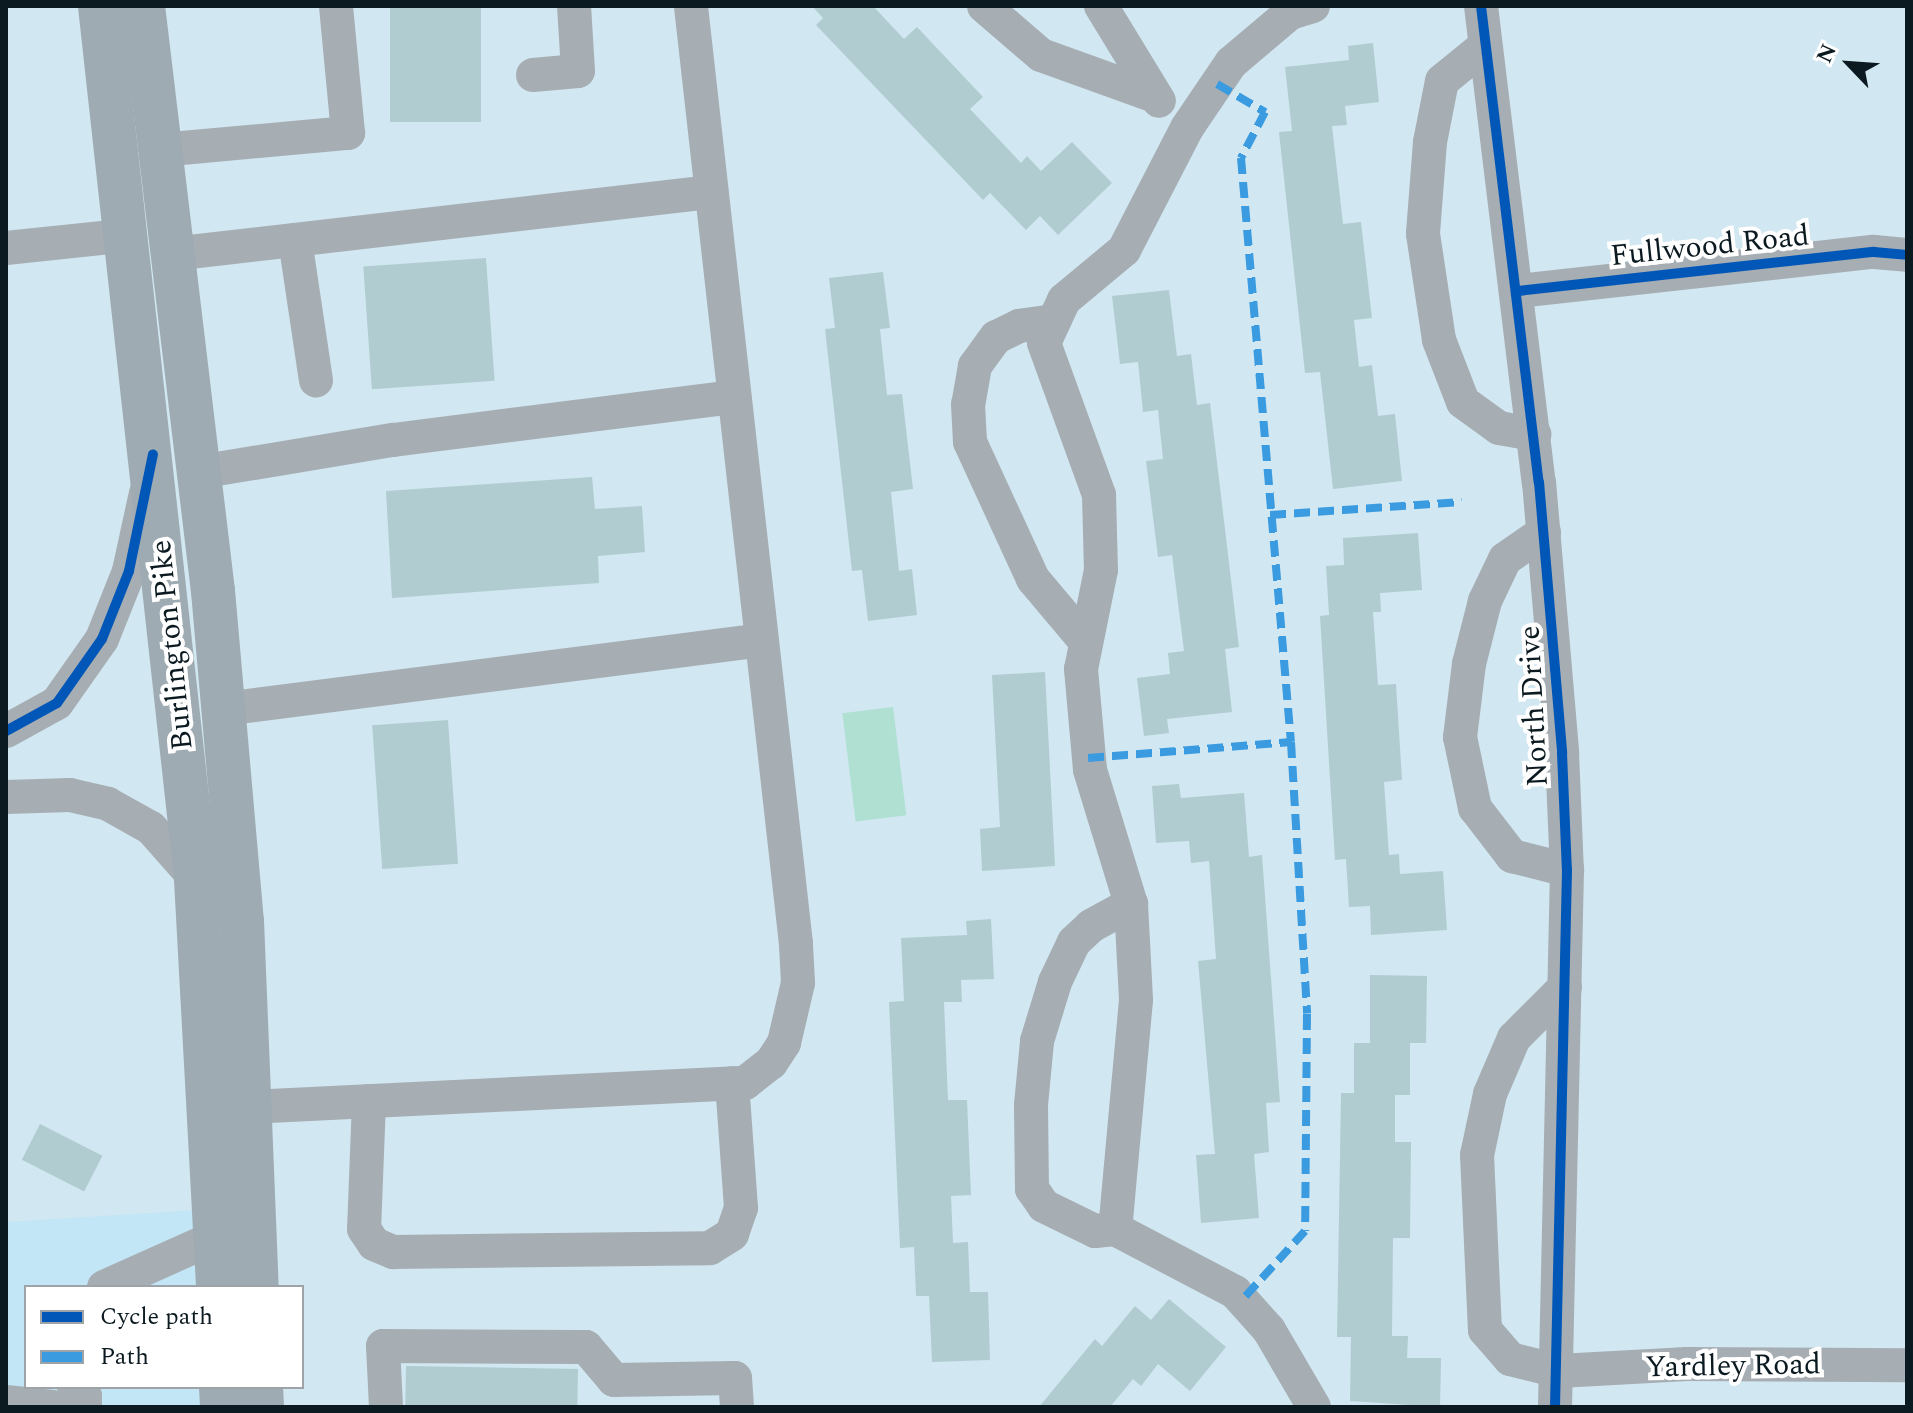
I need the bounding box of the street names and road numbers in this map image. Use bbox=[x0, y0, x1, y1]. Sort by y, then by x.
street label: Fullwood Road bbox=[1609, 218, 1811, 274]
street label: Burlington Pike bbox=[143, 538, 201, 752]
street label: North Drive bbox=[1512, 625, 1556, 787]
street label: Yardley Road bbox=[1645, 1346, 1821, 1386]

